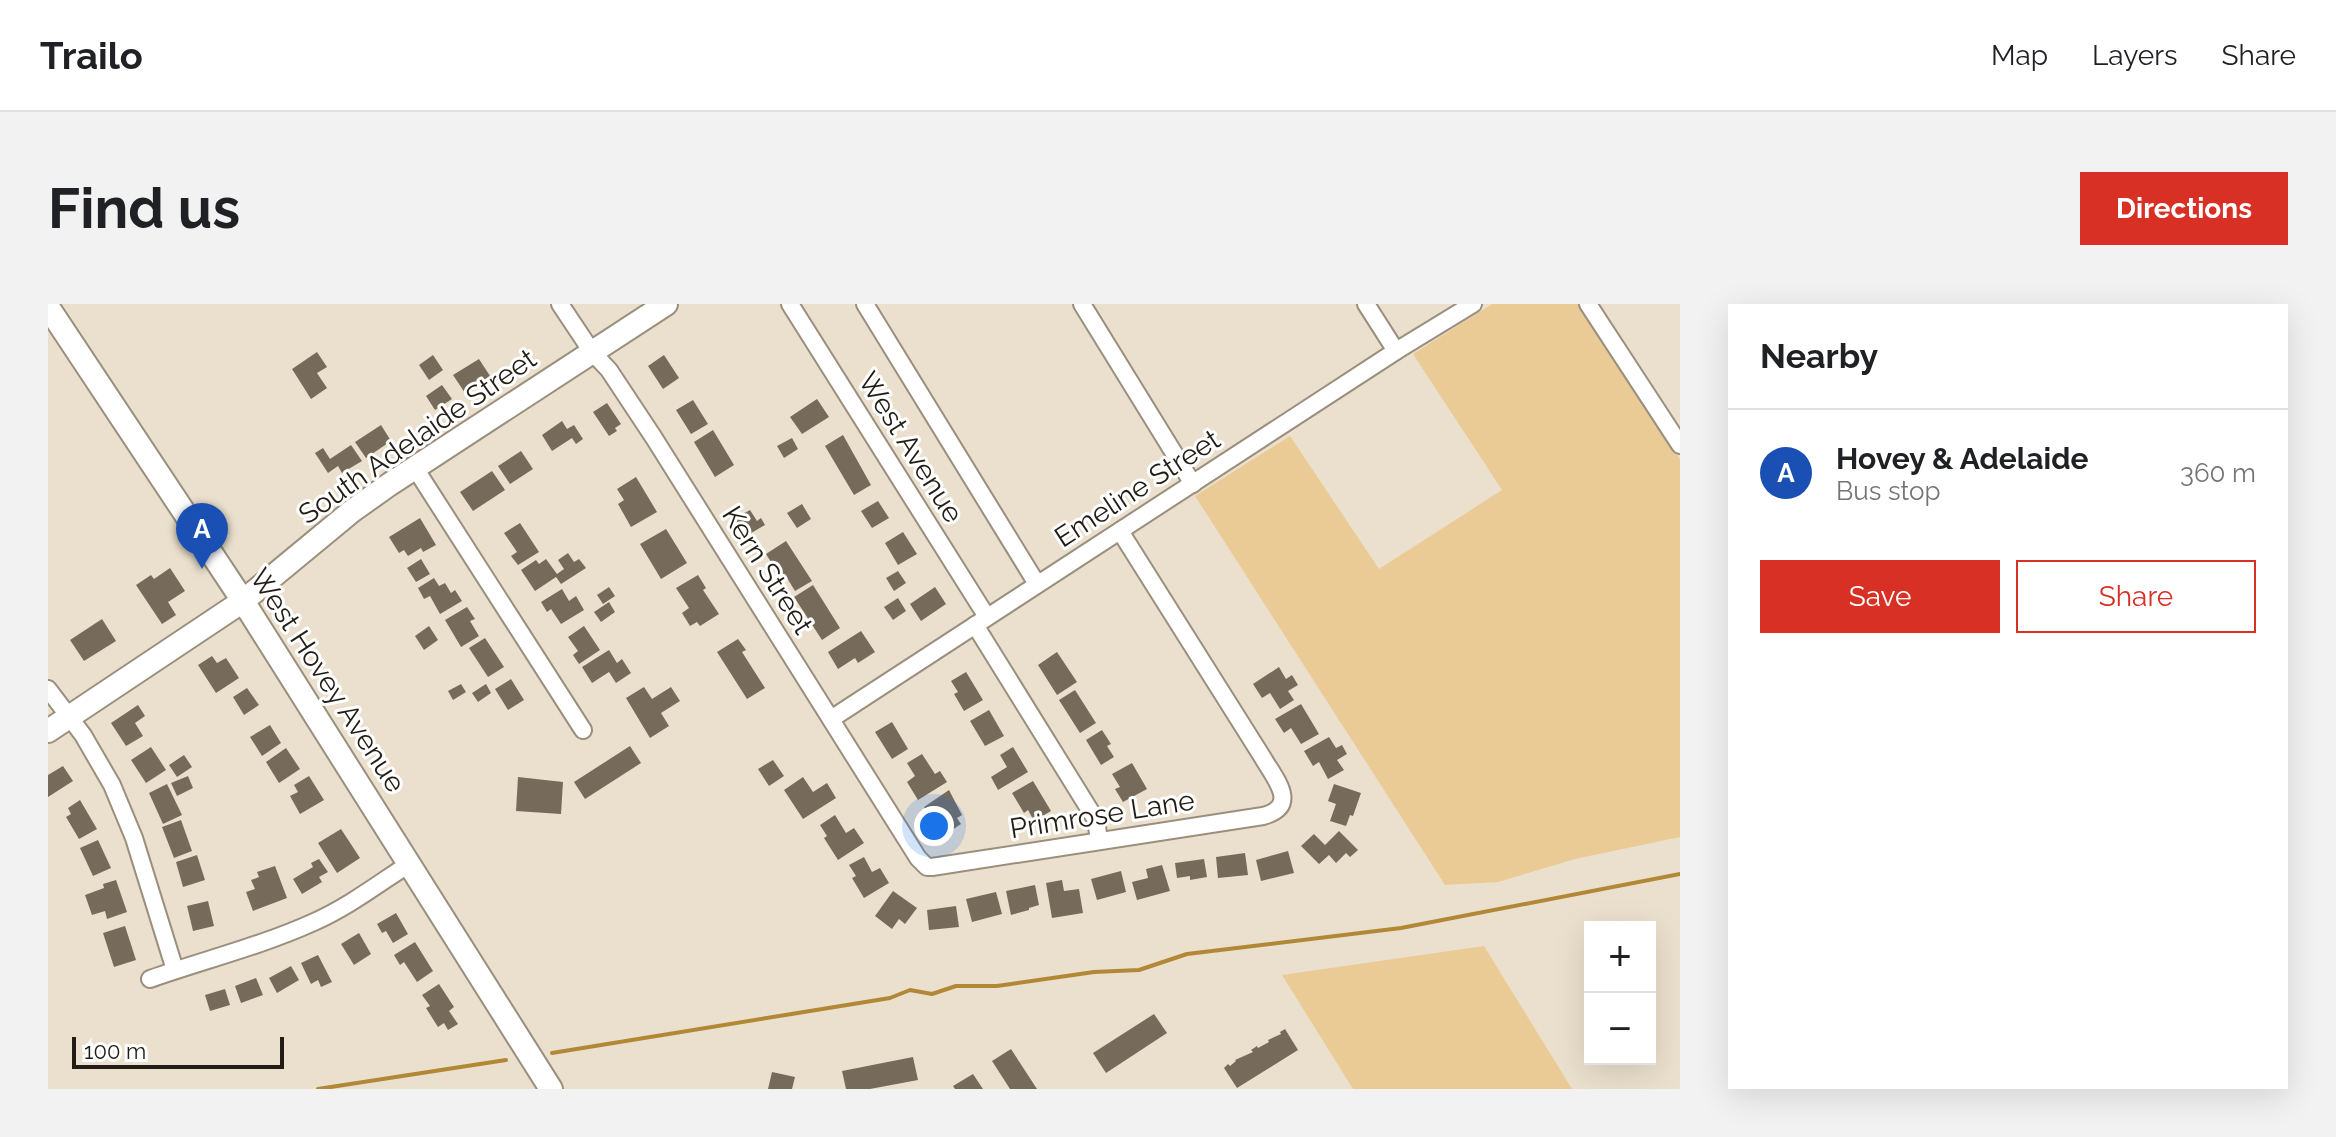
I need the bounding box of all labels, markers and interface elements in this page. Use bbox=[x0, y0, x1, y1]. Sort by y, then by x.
text: Trailo bbox=[40, 33, 143, 78]
text: Map bbox=[1991, 39, 2048, 72]
text: Layers bbox=[2092, 39, 2178, 72]
text: Share bbox=[2222, 39, 2296, 72]
button: Directions bbox=[2080, 172, 2288, 245]
text: Find us bbox=[48, 175, 240, 241]
text: Nearby bbox=[1760, 336, 1878, 376]
street label: South Adelaide Street bbox=[292, 342, 543, 531]
street label: West Avenue bbox=[851, 366, 970, 529]
street label: Emeline Street bbox=[1048, 422, 1227, 554]
text: Hovey & Adelaide bbox=[1836, 441, 2088, 476]
text: A bbox=[1777, 458, 1795, 488]
text: 360 m bbox=[2180, 458, 2256, 488]
text: Bus stop bbox=[1836, 476, 1941, 506]
street label: Kern Street bbox=[715, 500, 820, 641]
pin: A bbox=[176, 503, 228, 569]
button: Save bbox=[1760, 560, 2000, 633]
button: Share bbox=[2016, 560, 2256, 633]
street label: West Hovey Avenue bbox=[243, 562, 412, 798]
street label: Primrose Lane bbox=[1007, 784, 1197, 845]
your location bbox=[914, 806, 954, 846]
map controls bbox=[1584, 921, 1656, 1065]
button: + bbox=[1584, 921, 1656, 993]
button: − bbox=[1584, 993, 1656, 1065]
scale bar bbox=[72, 1033, 284, 1069]
text: 100 m bbox=[84, 1038, 146, 1064]

